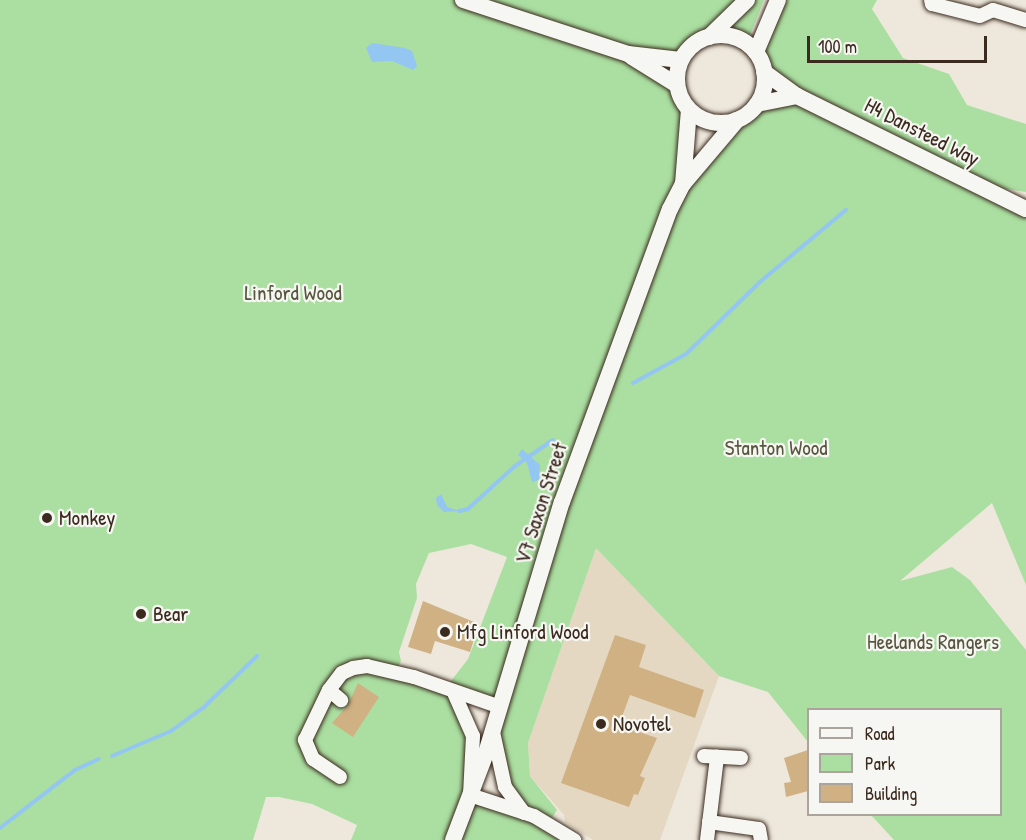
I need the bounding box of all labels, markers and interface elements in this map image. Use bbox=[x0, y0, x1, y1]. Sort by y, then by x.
scale bar bbox=[810, 24, 990, 62]
text: 100 m bbox=[818, 34, 857, 59]
street label: H4 Dansteed Way bbox=[860, 92, 984, 172]
park label: Linford Wood bbox=[244, 280, 342, 306]
park label: Stanton Wood bbox=[725, 435, 827, 461]
street label: V7 Saxon Street bbox=[510, 439, 572, 567]
place label: Monkey bbox=[59, 505, 115, 531]
marker: Monkey bbox=[40, 511, 54, 525]
place label: Bear bbox=[153, 601, 188, 627]
marker: Bear bbox=[134, 607, 148, 621]
place label: Mfg Linford Wood bbox=[457, 619, 588, 645]
marker: Mfg Linford Wood bbox=[438, 625, 452, 639]
park label: Heelands Rangers bbox=[867, 629, 999, 655]
legend bbox=[807, 708, 1002, 816]
place label: Novotel bbox=[613, 711, 671, 737]
marker: Novotel bbox=[594, 717, 608, 731]
text: Road bbox=[865, 721, 895, 746]
text: Park bbox=[865, 751, 895, 776]
text: Building bbox=[865, 781, 917, 806]

